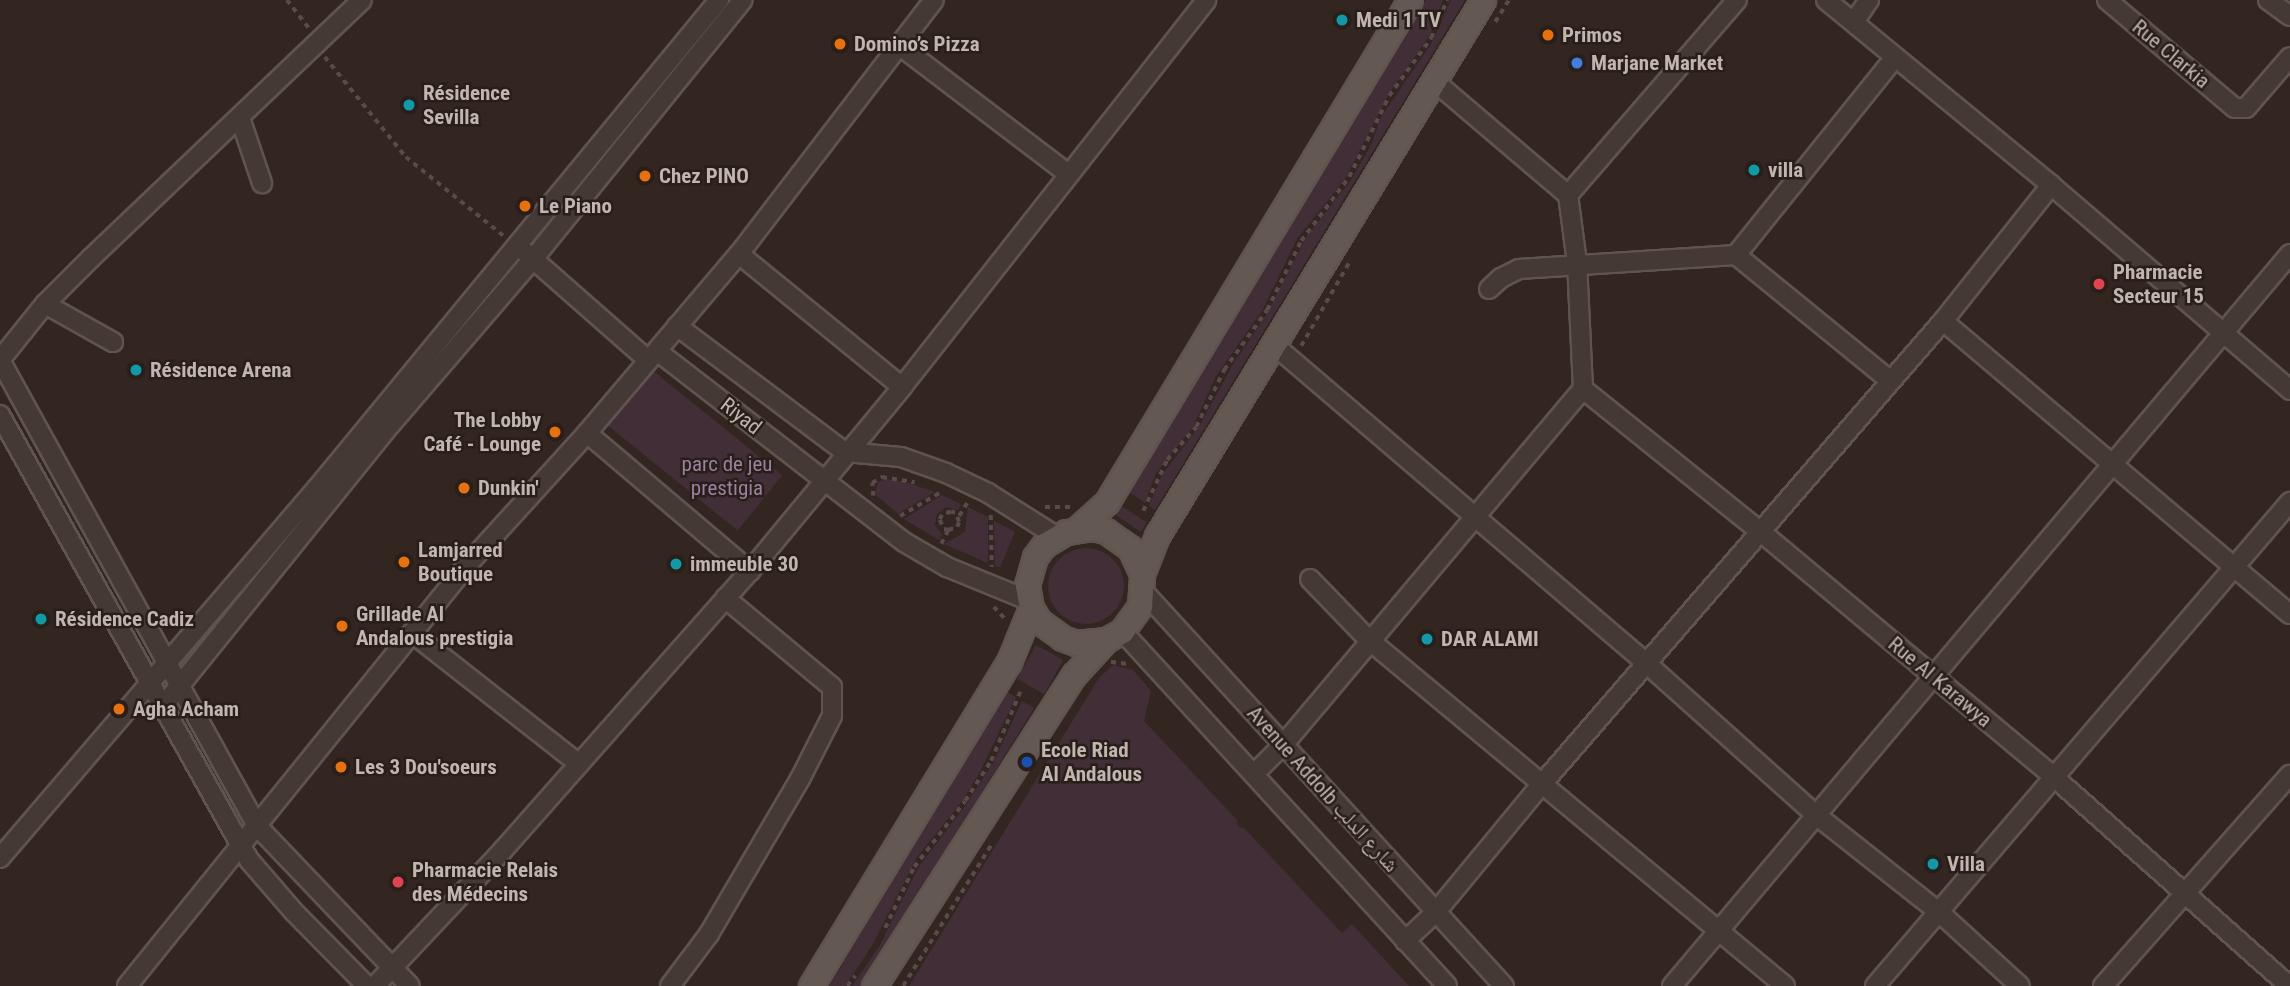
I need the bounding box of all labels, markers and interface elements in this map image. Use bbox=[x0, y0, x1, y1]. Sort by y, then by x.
place label: Medi 1 TV bbox=[1356, 7, 1442, 33]
marker: Medi 1 TV bbox=[1334, 12, 1350, 28]
street label: Rue Clarkia bbox=[2127, 14, 2215, 94]
place label: Primos bbox=[1562, 22, 1622, 48]
marker: Primos bbox=[1540, 27, 1556, 43]
place label: Domino’s Pizza bbox=[854, 31, 980, 57]
marker: Domino’s Pizza bbox=[832, 36, 848, 52]
place label: Marjane Market bbox=[1591, 50, 1723, 76]
marker: Marjane Market bbox=[1569, 55, 1585, 71]
place label: Résidence Sevilla bbox=[423, 80, 510, 130]
marker: Résidence Sevilla bbox=[401, 97, 417, 113]
place label: villa bbox=[1768, 157, 1803, 183]
marker: villa bbox=[1746, 162, 1762, 178]
place label: Chez PINO bbox=[659, 163, 749, 189]
marker: Chez PINO bbox=[637, 168, 653, 184]
place label: Le Piano bbox=[539, 193, 612, 219]
marker: Le Piano bbox=[517, 198, 533, 214]
place label: Pharmacie Secteur 15 bbox=[2113, 259, 2204, 309]
marker: Pharmacie Secteur 15 bbox=[2091, 276, 2107, 292]
place label: Résidence Arena bbox=[150, 357, 291, 383]
marker: Résidence Arena bbox=[128, 362, 144, 378]
street label: Riyad bbox=[715, 392, 767, 440]
place label: The Lobby Café - Lounge bbox=[423, 407, 541, 457]
marker: The Lobby Café - Lounge bbox=[547, 424, 563, 440]
park label: parc de jeu prestigia bbox=[682, 451, 772, 501]
place label: Dunkin' bbox=[478, 475, 539, 501]
marker: Dunkin' bbox=[456, 480, 472, 496]
place label: Lamjarred Boutique bbox=[418, 537, 503, 587]
place label: immeuble 30 bbox=[690, 551, 799, 577]
marker: Lamjarred Boutique bbox=[396, 554, 412, 570]
marker: immeuble 30 bbox=[668, 556, 684, 572]
place label: Grillade Al Andalous prestigia bbox=[356, 601, 513, 651]
place label: Résidence Cadiz bbox=[55, 606, 194, 632]
marker: Résidence Cadiz bbox=[33, 611, 49, 627]
marker: Grillade Al Andalous prestigia bbox=[334, 618, 350, 634]
place label: DAR ALAMI bbox=[1441, 626, 1539, 652]
marker: DAR ALAMI bbox=[1419, 631, 1435, 647]
street label: Rue Al Karawya bbox=[1883, 631, 1997, 733]
place label: Agha Acham bbox=[133, 696, 239, 722]
marker: Agha Acham bbox=[111, 701, 127, 717]
street label: Avenue Addolb شارع الدلب bbox=[1242, 701, 1404, 877]
place label: Ecole Riad Al Andalous bbox=[1041, 737, 1142, 787]
place label: Les 3 Dou'soeurs bbox=[355, 754, 497, 780]
marker: Ecole Riad Al Andalous bbox=[1019, 754, 1035, 770]
marker: Les 3 Dou'soeurs bbox=[333, 759, 349, 775]
place label: Villa bbox=[1947, 851, 1985, 877]
marker: Villa bbox=[1925, 856, 1941, 872]
place label: Pharmacie Relais des Médecins bbox=[412, 857, 558, 907]
marker: Pharmacie Relais des Médecins bbox=[390, 874, 406, 890]

